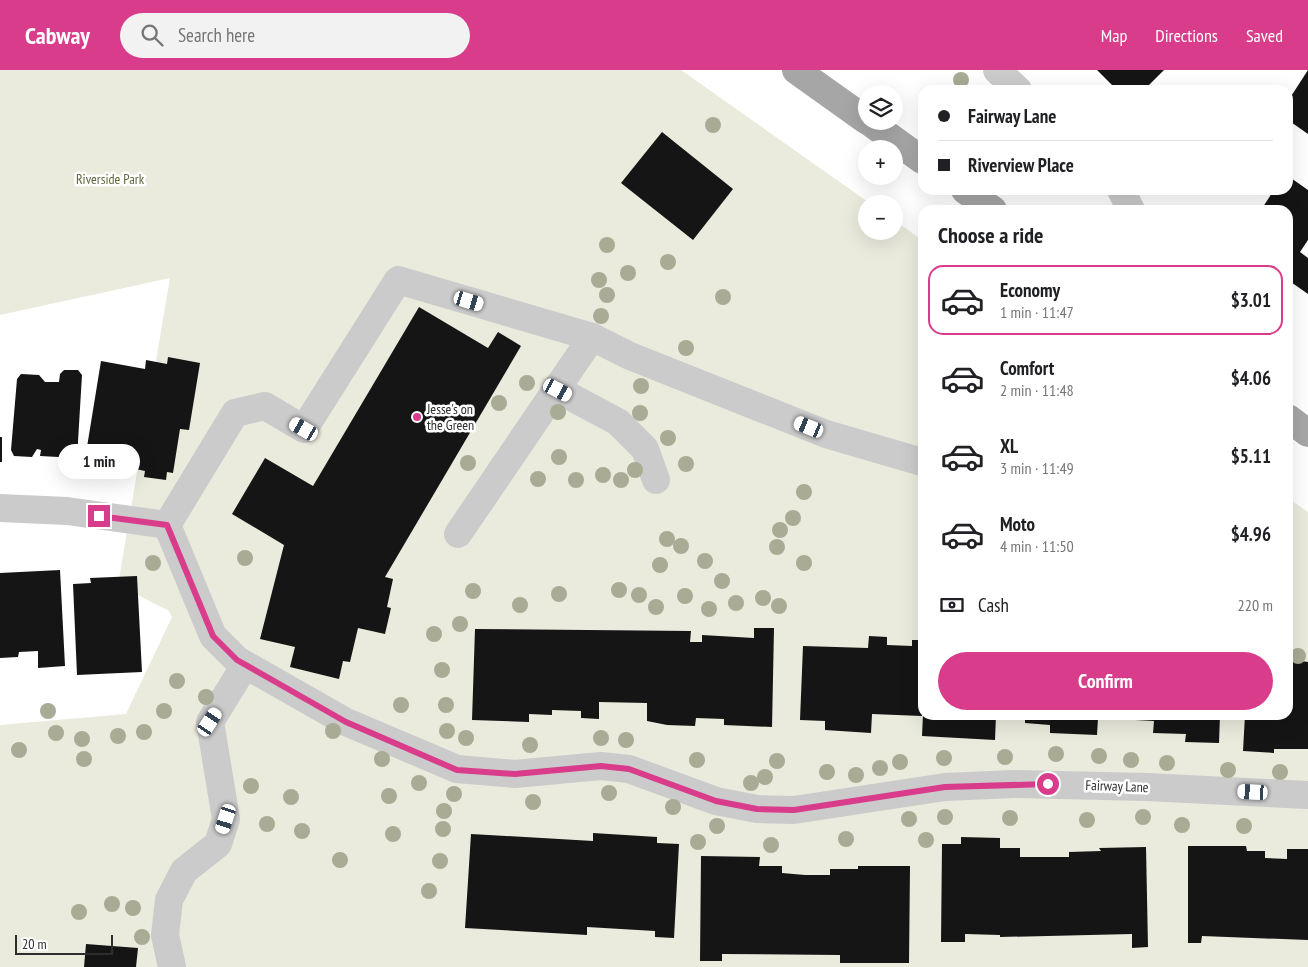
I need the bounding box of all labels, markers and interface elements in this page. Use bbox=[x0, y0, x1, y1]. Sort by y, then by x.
search box bbox=[120, 13, 470, 58]
text: Cabway bbox=[25, 20, 90, 51]
icon: search bbox=[138, 21, 166, 49]
text: Search here bbox=[178, 23, 255, 47]
text: Map bbox=[1101, 24, 1127, 47]
text: Directions bbox=[1155, 24, 1218, 47]
text: Saved bbox=[1246, 24, 1283, 47]
map controls bbox=[858, 85, 903, 240]
button: layers bbox=[858, 85, 903, 130]
text: Fairway Lane bbox=[968, 104, 1056, 128]
button: + bbox=[858, 140, 903, 185]
text: Riverview Place bbox=[968, 153, 1074, 177]
park label: Riverside Park bbox=[76, 170, 145, 188]
button: − bbox=[858, 195, 903, 240]
text: Choose a ride bbox=[938, 221, 1043, 249]
icon: car bbox=[940, 278, 985, 323]
text: Economy bbox=[1000, 278, 1060, 302]
text: $3.01 bbox=[1231, 288, 1271, 312]
car bbox=[452, 289, 485, 313]
text: 1 min · 11:47 bbox=[1000, 302, 1074, 322]
icon: car bbox=[940, 356, 985, 401]
text: Comfort bbox=[1000, 356, 1054, 380]
text: $4.06 bbox=[1231, 366, 1271, 390]
car bbox=[541, 376, 574, 404]
text: 2 min · 11:48 bbox=[1000, 380, 1074, 400]
place label: Jesse's on the Green bbox=[426, 400, 474, 434]
marker: Jesse's on the Green bbox=[411, 411, 423, 423]
car bbox=[792, 414, 825, 440]
car bbox=[287, 415, 320, 443]
icon: car bbox=[940, 434, 985, 479]
text: XL bbox=[1000, 434, 1018, 458]
callout: 1 min bbox=[58, 444, 140, 478]
text: $5.11 bbox=[1231, 444, 1271, 468]
text: 1 min bbox=[83, 451, 115, 471]
text: 3 min · 11:49 bbox=[1000, 458, 1074, 478]
route end bbox=[88, 505, 110, 527]
icon: car bbox=[940, 512, 985, 557]
text: Moto bbox=[1000, 512, 1035, 536]
text: $4.96 bbox=[1231, 522, 1271, 546]
text: 4 min · 11:50 bbox=[1000, 536, 1074, 556]
icon: cash bbox=[938, 591, 966, 619]
text: Cash bbox=[978, 593, 1009, 617]
text: 220 m bbox=[1238, 595, 1273, 615]
button: Confirm bbox=[938, 652, 1273, 710]
car bbox=[195, 705, 224, 739]
route start bbox=[1037, 773, 1059, 795]
street label: Fairway Lane bbox=[1085, 776, 1149, 796]
car bbox=[1237, 784, 1268, 800]
car bbox=[214, 802, 237, 836]
scale bar bbox=[15, 932, 112, 955]
text: 20 m bbox=[22, 935, 47, 953]

